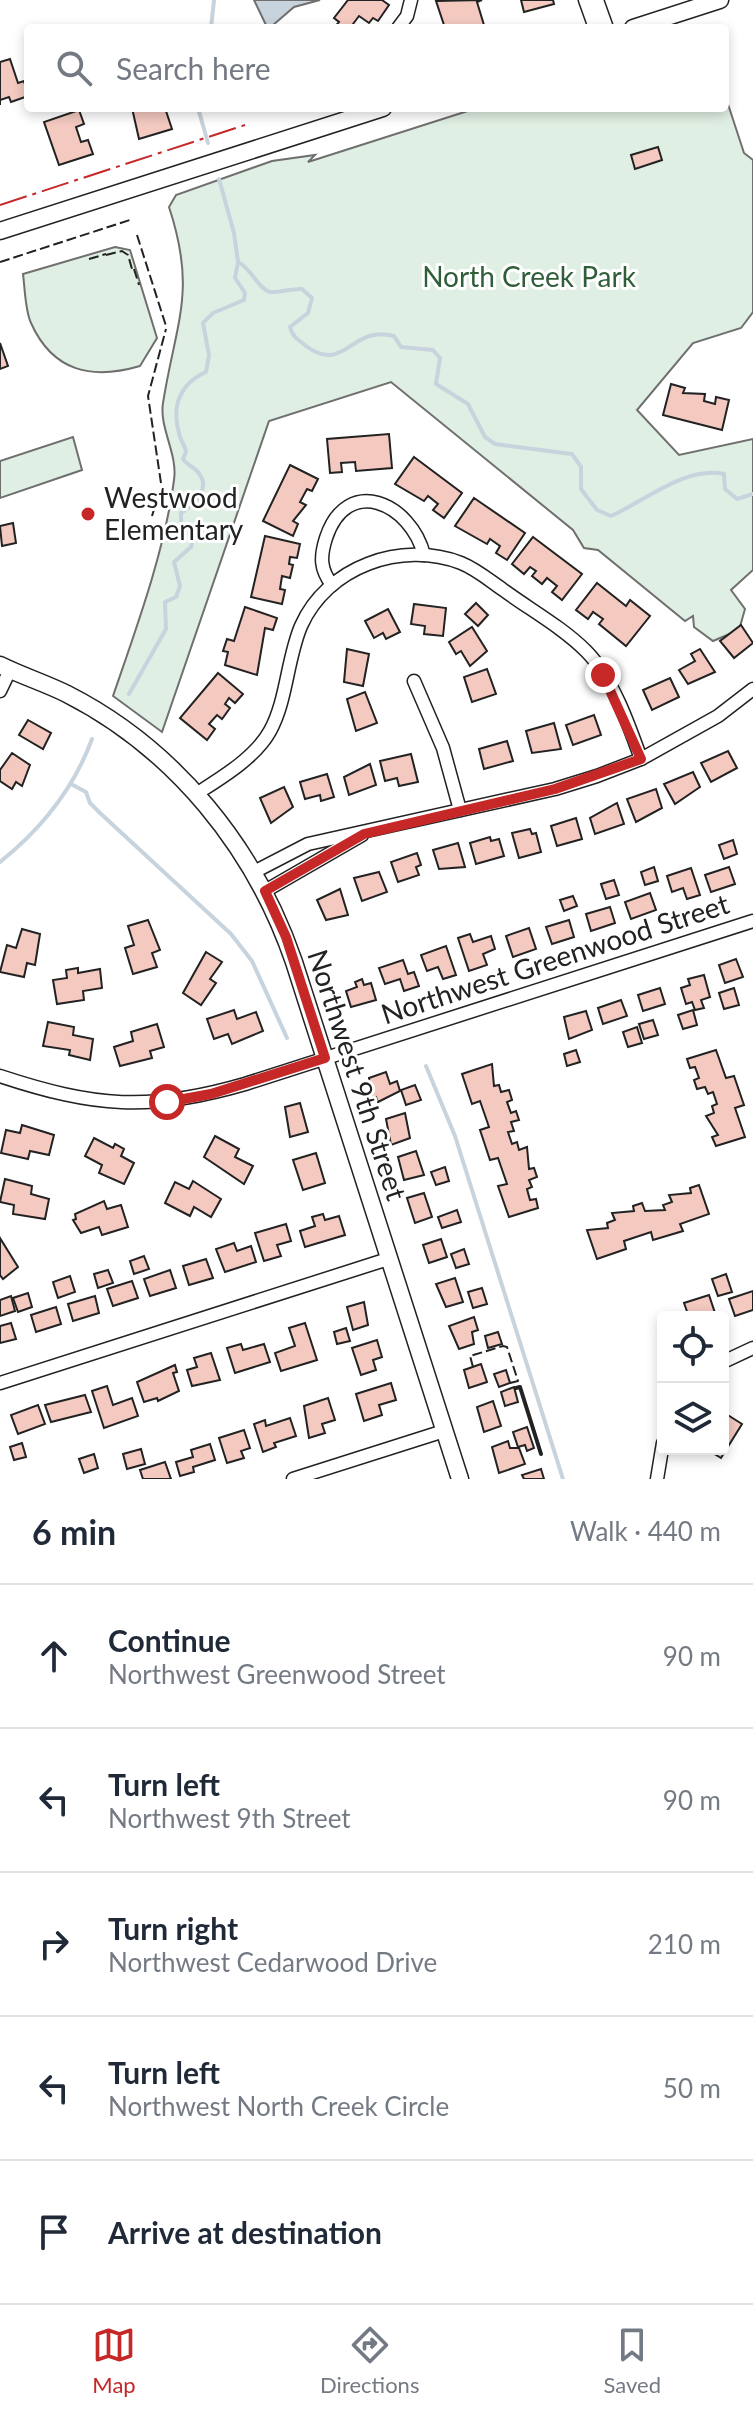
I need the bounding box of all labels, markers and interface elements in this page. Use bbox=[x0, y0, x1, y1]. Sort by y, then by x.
search box bbox=[24, 24, 729, 112]
icon: search bbox=[52, 46, 96, 90]
text: Search here bbox=[116, 50, 271, 86]
park label: North Creek Park bbox=[422, 259, 637, 293]
place label: Westwood Elementary bbox=[104, 480, 244, 546]
marker: Westwood Elementary bbox=[79, 505, 97, 523]
route end bbox=[585, 657, 621, 693]
street label: Northwest Greenwood Street bbox=[377, 886, 733, 1030]
street label: Northwest 9th Street bbox=[301, 945, 414, 1204]
route start bbox=[149, 1084, 185, 1120]
map controls bbox=[657, 1311, 729, 1455]
button: locate bbox=[657, 1311, 729, 1383]
button: layers bbox=[657, 1383, 729, 1455]
text: 6 min bbox=[32, 1511, 116, 1552]
text: Walk · 440 m bbox=[570, 1515, 721, 1547]
text: Continue bbox=[108, 1622, 231, 1658]
icon: ahead bbox=[32, 1634, 76, 1678]
text: 90 m bbox=[663, 1640, 721, 1672]
text: Northwest Greenwood Street bbox=[108, 1658, 446, 1690]
text: Turn left bbox=[108, 1766, 220, 1802]
icon: left bbox=[32, 1778, 76, 1822]
text: 90 m bbox=[663, 1784, 721, 1816]
text: Northwest 9th Street bbox=[108, 1802, 351, 1834]
text: Turn right bbox=[108, 1910, 238, 1946]
icon: right bbox=[32, 1922, 76, 1966]
text: 210 m bbox=[648, 1928, 721, 1960]
text: Northwest Cedarwood Drive bbox=[108, 1946, 437, 1978]
text: Turn left bbox=[108, 2054, 220, 2090]
icon: left bbox=[32, 2066, 76, 2110]
text: 50 m bbox=[663, 2072, 721, 2104]
text: Northwest North Creek Circle bbox=[108, 2090, 449, 2122]
icon: arrive bbox=[32, 2210, 76, 2254]
text: Arrive at destination bbox=[108, 2214, 382, 2250]
tab: Map bbox=[92, 2323, 136, 2398]
tab: Directions bbox=[320, 2323, 419, 2398]
tab: Saved bbox=[603, 2323, 661, 2398]

